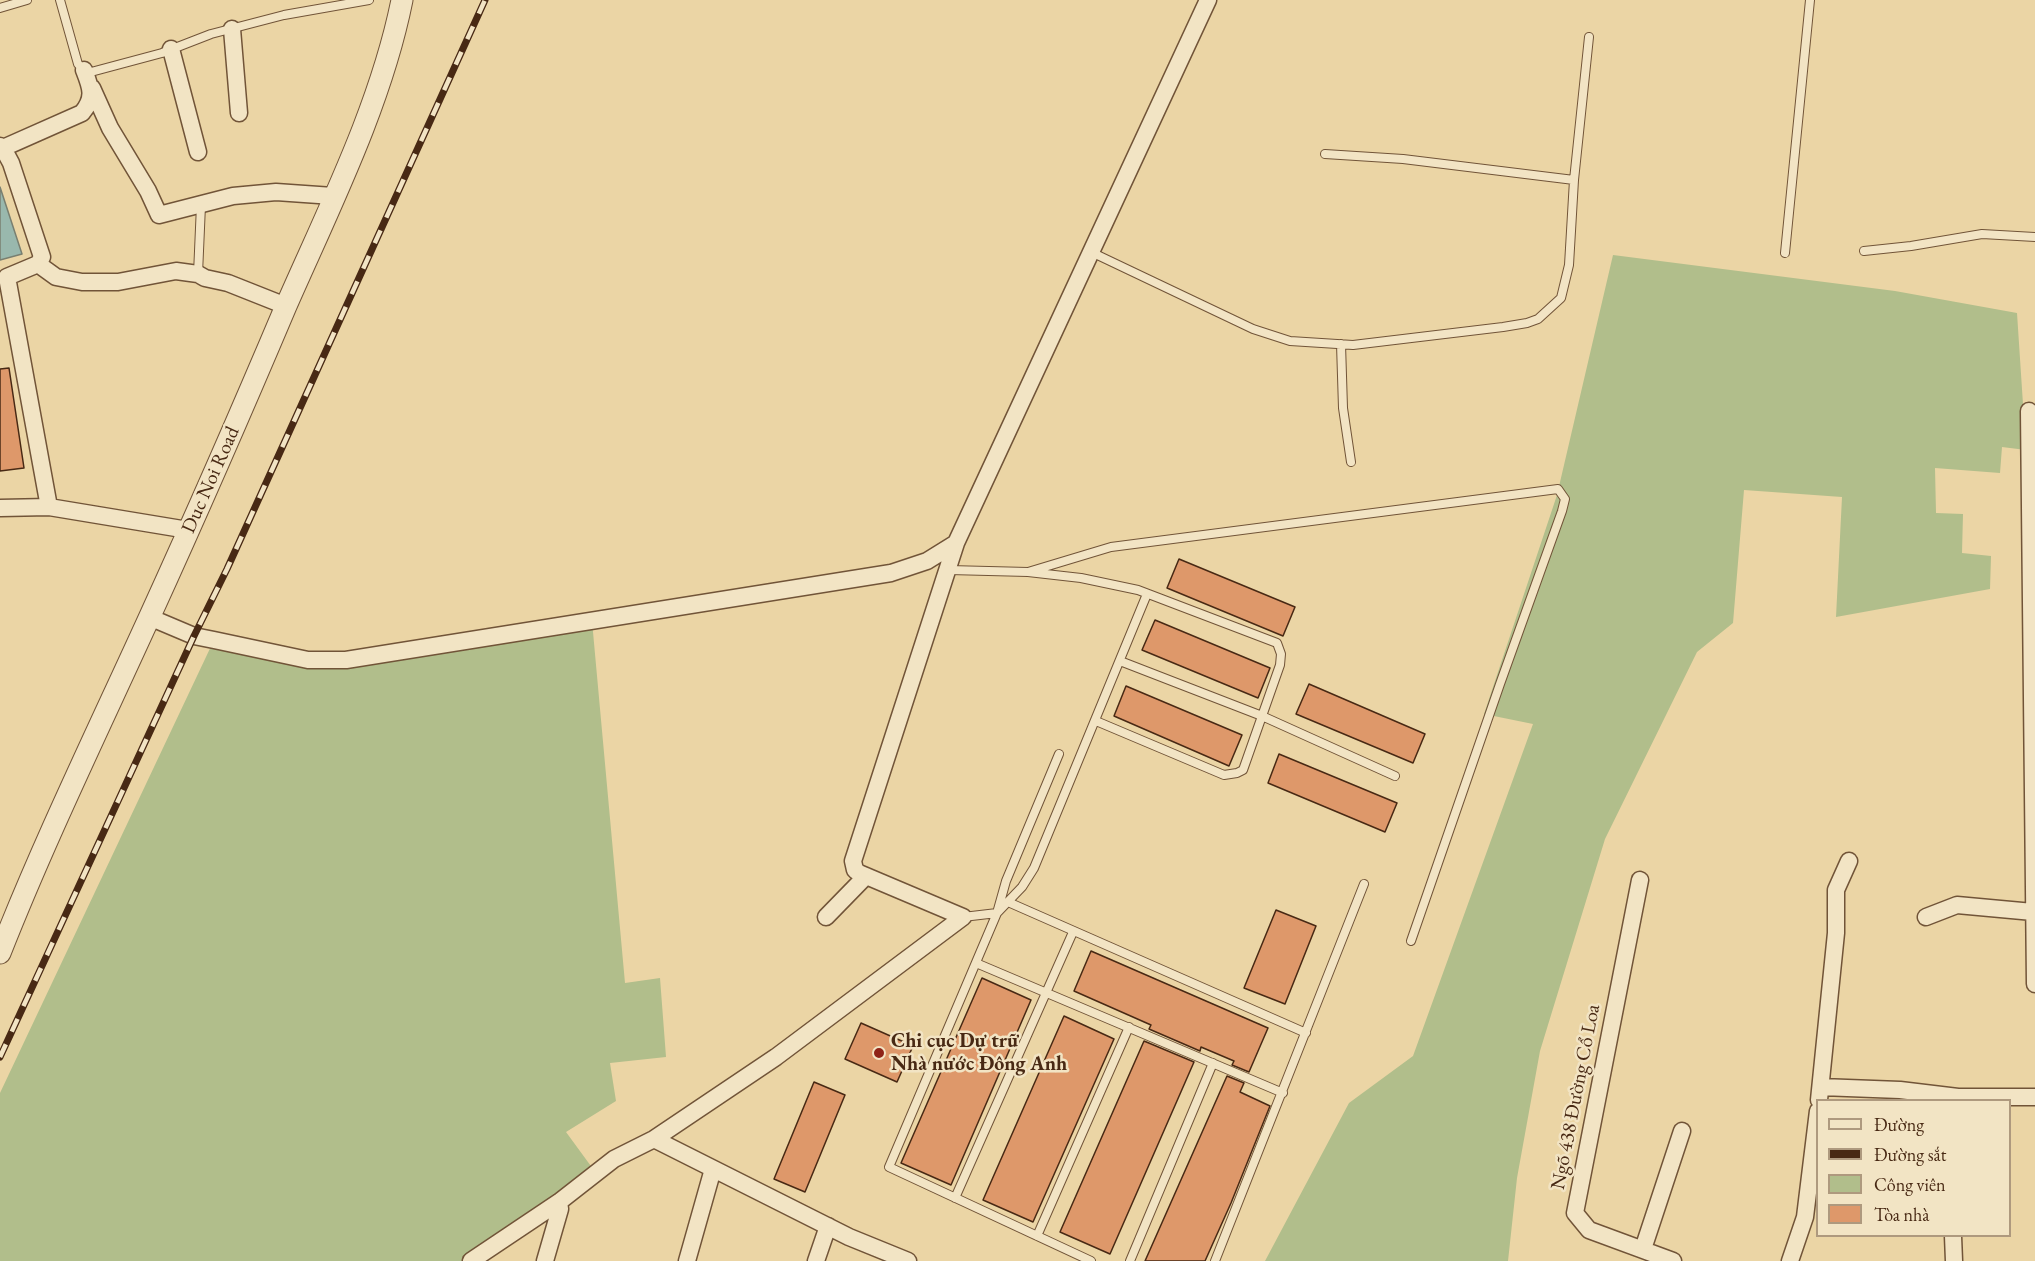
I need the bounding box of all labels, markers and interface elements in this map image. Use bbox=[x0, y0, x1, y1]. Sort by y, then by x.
street label: Duc Noi Road bbox=[177, 423, 245, 537]
street label: Ngõ 438 Đường Cổ Loa bbox=[1546, 1002, 1606, 1192]
place label: Chi cục Dự trữ Nhà nước Đông Anh bbox=[891, 1030, 1067, 1077]
marker: Chi cục Dự trữ Nhà nước Đông Anh bbox=[872, 1046, 886, 1060]
legend bbox=[1816, 1099, 2011, 1237]
text: Đường bbox=[1874, 1113, 1924, 1136]
text: Đường sắt bbox=[1874, 1143, 1946, 1166]
text: Công viên bbox=[1874, 1173, 1945, 1196]
text: Tòa nhà bbox=[1874, 1203, 1929, 1226]

